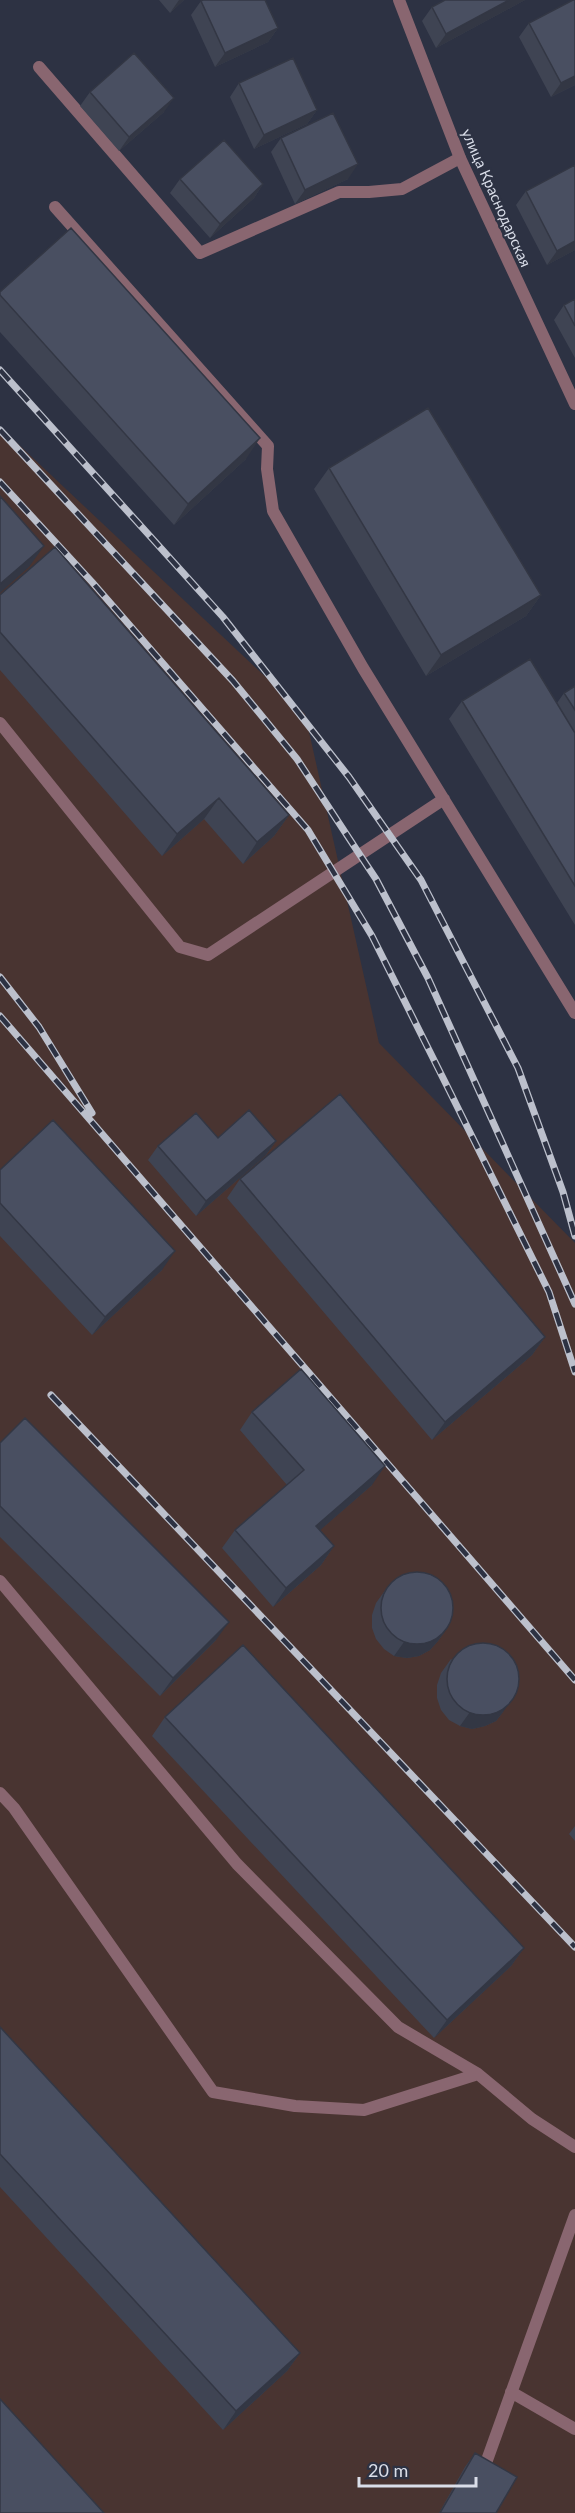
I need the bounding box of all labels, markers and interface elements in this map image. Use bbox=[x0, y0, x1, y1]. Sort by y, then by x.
street label: улица Краснодарская bbox=[458, 126, 536, 269]
scale bar bbox=[359, 2450, 476, 2488]
text: 20 m bbox=[368, 2459, 408, 2481]

